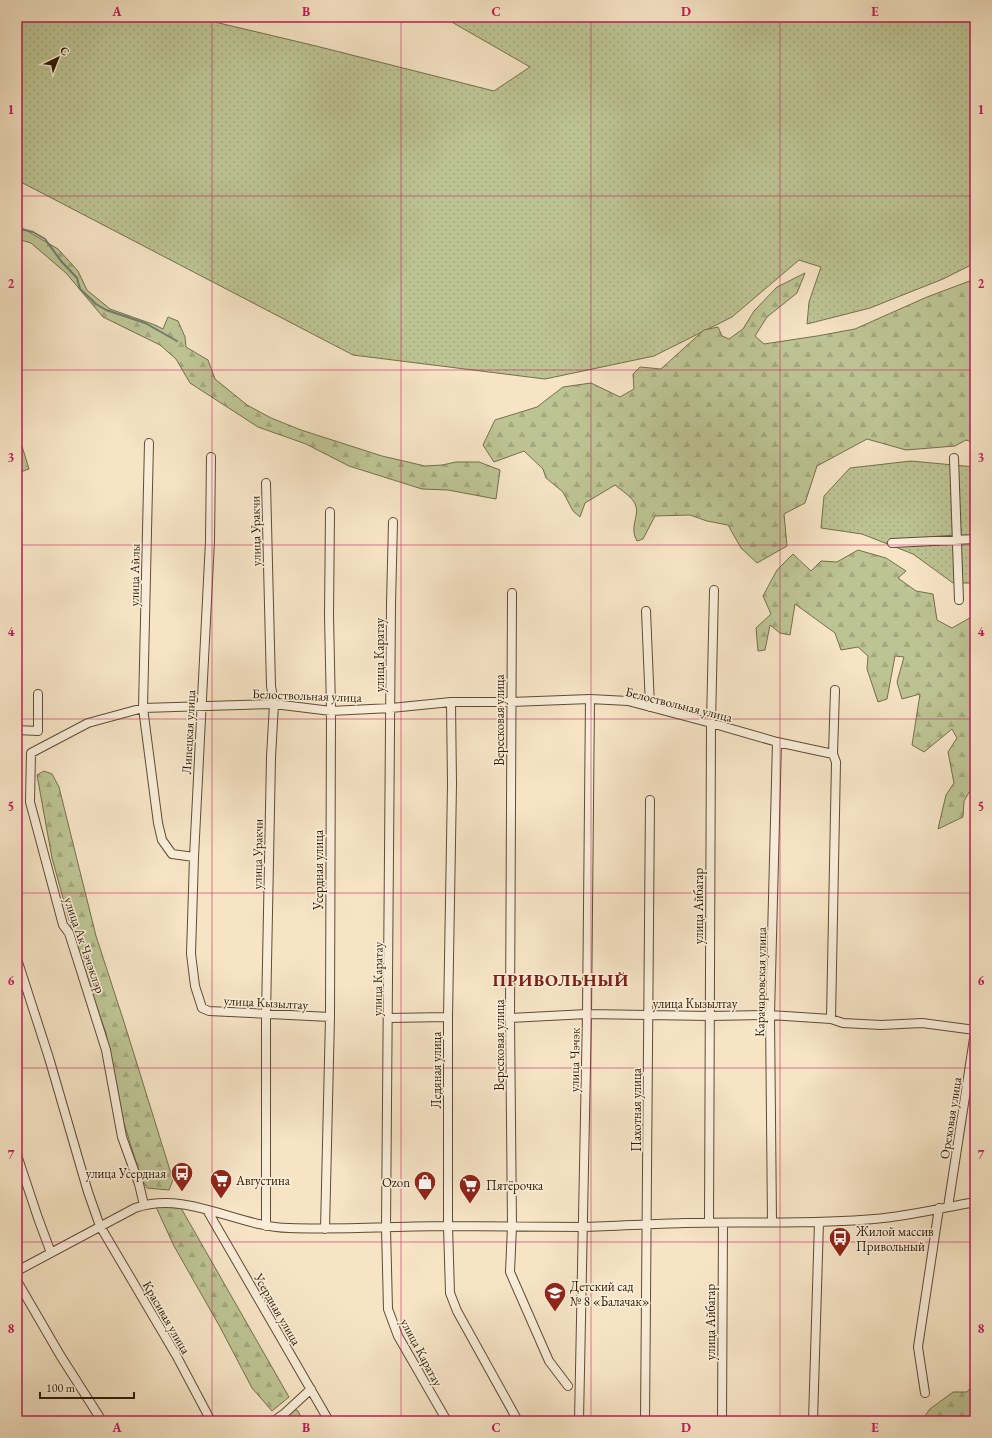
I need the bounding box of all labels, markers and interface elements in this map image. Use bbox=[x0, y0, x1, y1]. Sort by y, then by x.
text: A bbox=[111, 3, 122, 20]
text: B bbox=[302, 3, 310, 20]
text: C bbox=[491, 3, 501, 20]
text: D bbox=[681, 3, 691, 20]
text: E bbox=[871, 3, 879, 20]
north arrow bbox=[38, 38, 78, 78]
text: С bbox=[57, 43, 73, 59]
text: 1 bbox=[8, 101, 15, 118]
text: 1 bbox=[978, 101, 985, 118]
text: 2 bbox=[8, 275, 15, 292]
text: 2 bbox=[978, 275, 985, 292]
text: 3 bbox=[8, 449, 15, 466]
text: 3 bbox=[978, 449, 985, 466]
street label: улица Уракчи bbox=[246, 495, 265, 566]
street label: улица Айлы bbox=[125, 543, 144, 607]
street label: улица Каратау bbox=[371, 617, 388, 692]
text: 4 bbox=[8, 623, 15, 640]
text: 4 bbox=[978, 623, 985, 640]
street label: Вересковая улица bbox=[491, 674, 508, 766]
street label: Белоствольная улица bbox=[624, 683, 735, 726]
street label: Белоствольная улица bbox=[252, 685, 363, 706]
street label: Липецкая улица bbox=[178, 689, 199, 775]
text: 5 bbox=[8, 798, 14, 815]
text: 5 bbox=[978, 798, 984, 815]
street label: улица Уракчи bbox=[248, 818, 267, 889]
street label: Усердная улица bbox=[310, 829, 327, 911]
street label: улица Айбагар bbox=[690, 868, 707, 944]
street label: улица Ак Чэчэклэр bbox=[60, 895, 109, 996]
street label: Карачаровская улица bbox=[751, 926, 770, 1037]
street label: улица Каратау bbox=[368, 941, 387, 1016]
district label: ПРИВОЛЬНЫЙ bbox=[493, 969, 629, 991]
text: 6 bbox=[8, 972, 15, 989]
text: 6 bbox=[978, 972, 985, 989]
street label: улица Кызылтау bbox=[223, 992, 309, 1013]
street label: улица Кызылтау bbox=[653, 995, 738, 1012]
street label: Вересковая улица bbox=[491, 999, 508, 1091]
street label: улица Чэчэк bbox=[565, 1027, 584, 1092]
street label: Ледяная улица bbox=[428, 1031, 445, 1108]
street label: Пахотная улица bbox=[628, 1067, 645, 1152]
street label: Ореховая улица bbox=[936, 1075, 965, 1160]
text: 7 bbox=[8, 1146, 15, 1163]
text: 7 bbox=[978, 1146, 985, 1163]
bus stop icon: улица Усердная bbox=[169, 1160, 195, 1193]
place label: улица Усердная bbox=[86, 1165, 166, 1182]
supermarket icon: Августина bbox=[208, 1167, 234, 1200]
shop icon: Ozon bbox=[412, 1169, 438, 1202]
place label: Августина bbox=[235, 1172, 291, 1189]
supermarket icon: Пятёрочка bbox=[457, 1172, 483, 1205]
place label: Ozon bbox=[382, 1174, 410, 1191]
place label: Пятёрочка bbox=[486, 1177, 544, 1194]
place label: Жилой массив Привольный bbox=[855, 1223, 934, 1255]
bus stop icon: Жилой массив Привольный bbox=[827, 1225, 853, 1258]
street label: Усердная улица bbox=[250, 1269, 305, 1349]
street label: Красивая улица bbox=[139, 1278, 195, 1358]
place label: Детский сад № 8 «Балачак» bbox=[570, 1278, 649, 1310]
school or university icon: Детский сад № 8 «Балачак» bbox=[542, 1280, 568, 1313]
street label: улица Айбагар bbox=[702, 1284, 719, 1360]
street label: улица Каратау bbox=[397, 1315, 447, 1389]
text: 8 bbox=[8, 1320, 15, 1337]
text: 8 bbox=[978, 1320, 985, 1337]
scale bar bbox=[40, 1374, 134, 1400]
text: 100 m bbox=[46, 1380, 76, 1396]
text: A bbox=[111, 1419, 122, 1436]
text: B bbox=[302, 1419, 310, 1436]
text: C bbox=[491, 1419, 501, 1436]
text: D bbox=[681, 1419, 691, 1436]
text: E bbox=[871, 1419, 879, 1436]

